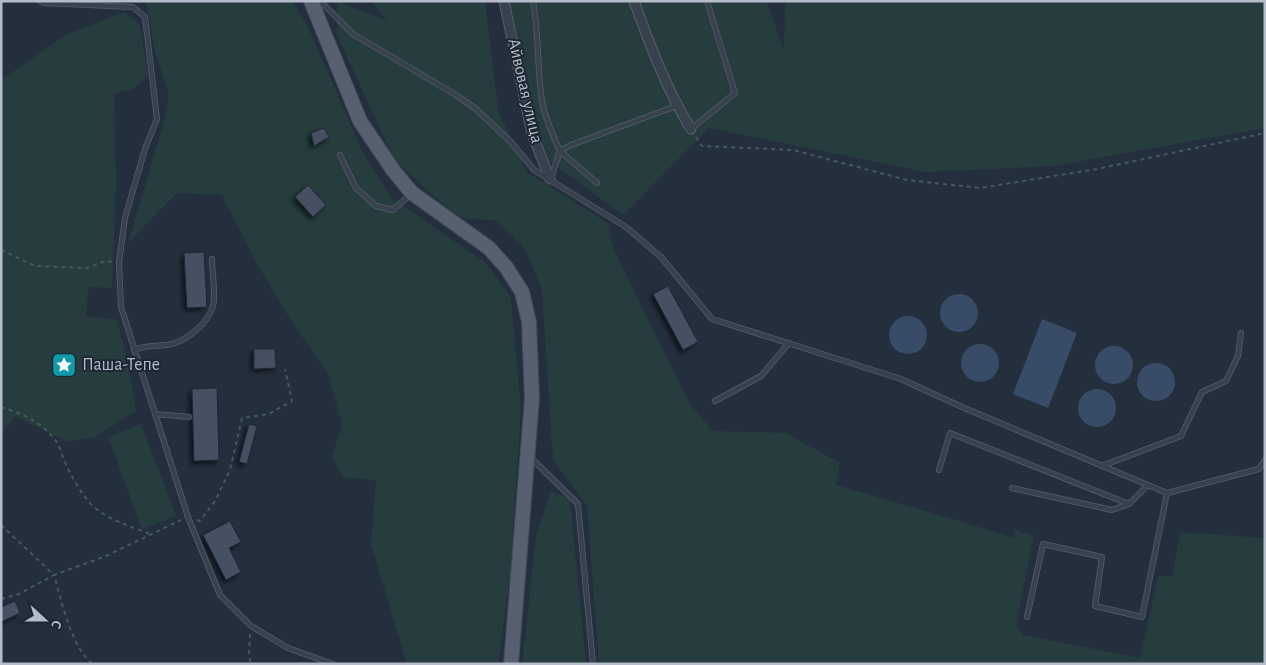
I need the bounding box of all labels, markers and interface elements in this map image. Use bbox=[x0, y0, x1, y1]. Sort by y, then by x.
street label: Айвовая улица bbox=[504, 37, 546, 145]
place icon: Паша-Тепе bbox=[51, 352, 77, 378]
place label: Паша-Тепе bbox=[82, 356, 160, 374]
north arrow bbox=[20, 595, 70, 645]
text: С bbox=[48, 618, 64, 631]

